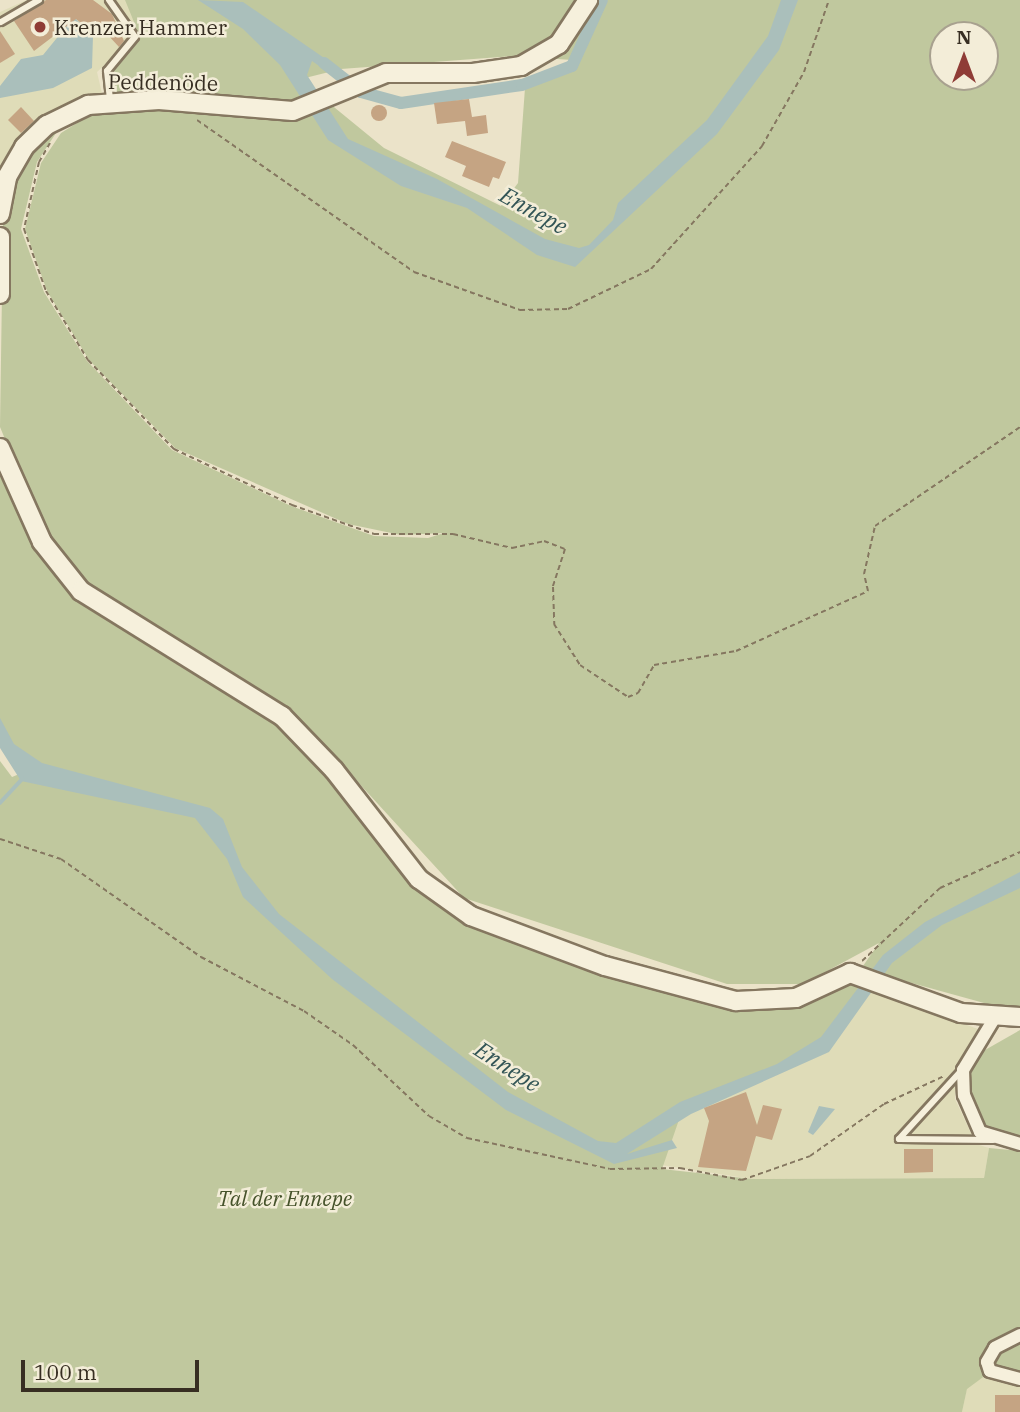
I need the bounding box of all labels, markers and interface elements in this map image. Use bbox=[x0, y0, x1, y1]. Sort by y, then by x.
place label: Krenzer Hammer bbox=[54, 14, 227, 40]
marker: Krenzer Hammer bbox=[32, 19, 48, 35]
north arrow bbox=[929, 21, 999, 91]
text: N bbox=[956, 25, 972, 49]
street label: Peddenöde bbox=[108, 68, 218, 96]
water label: Ennepe bbox=[496, 180, 572, 240]
water label: Ennepe bbox=[470, 1035, 546, 1097]
park label: Tal der Ennepe bbox=[218, 1185, 352, 1211]
scale bar bbox=[24, 1346, 203, 1390]
text: 100 m bbox=[34, 1358, 97, 1386]

